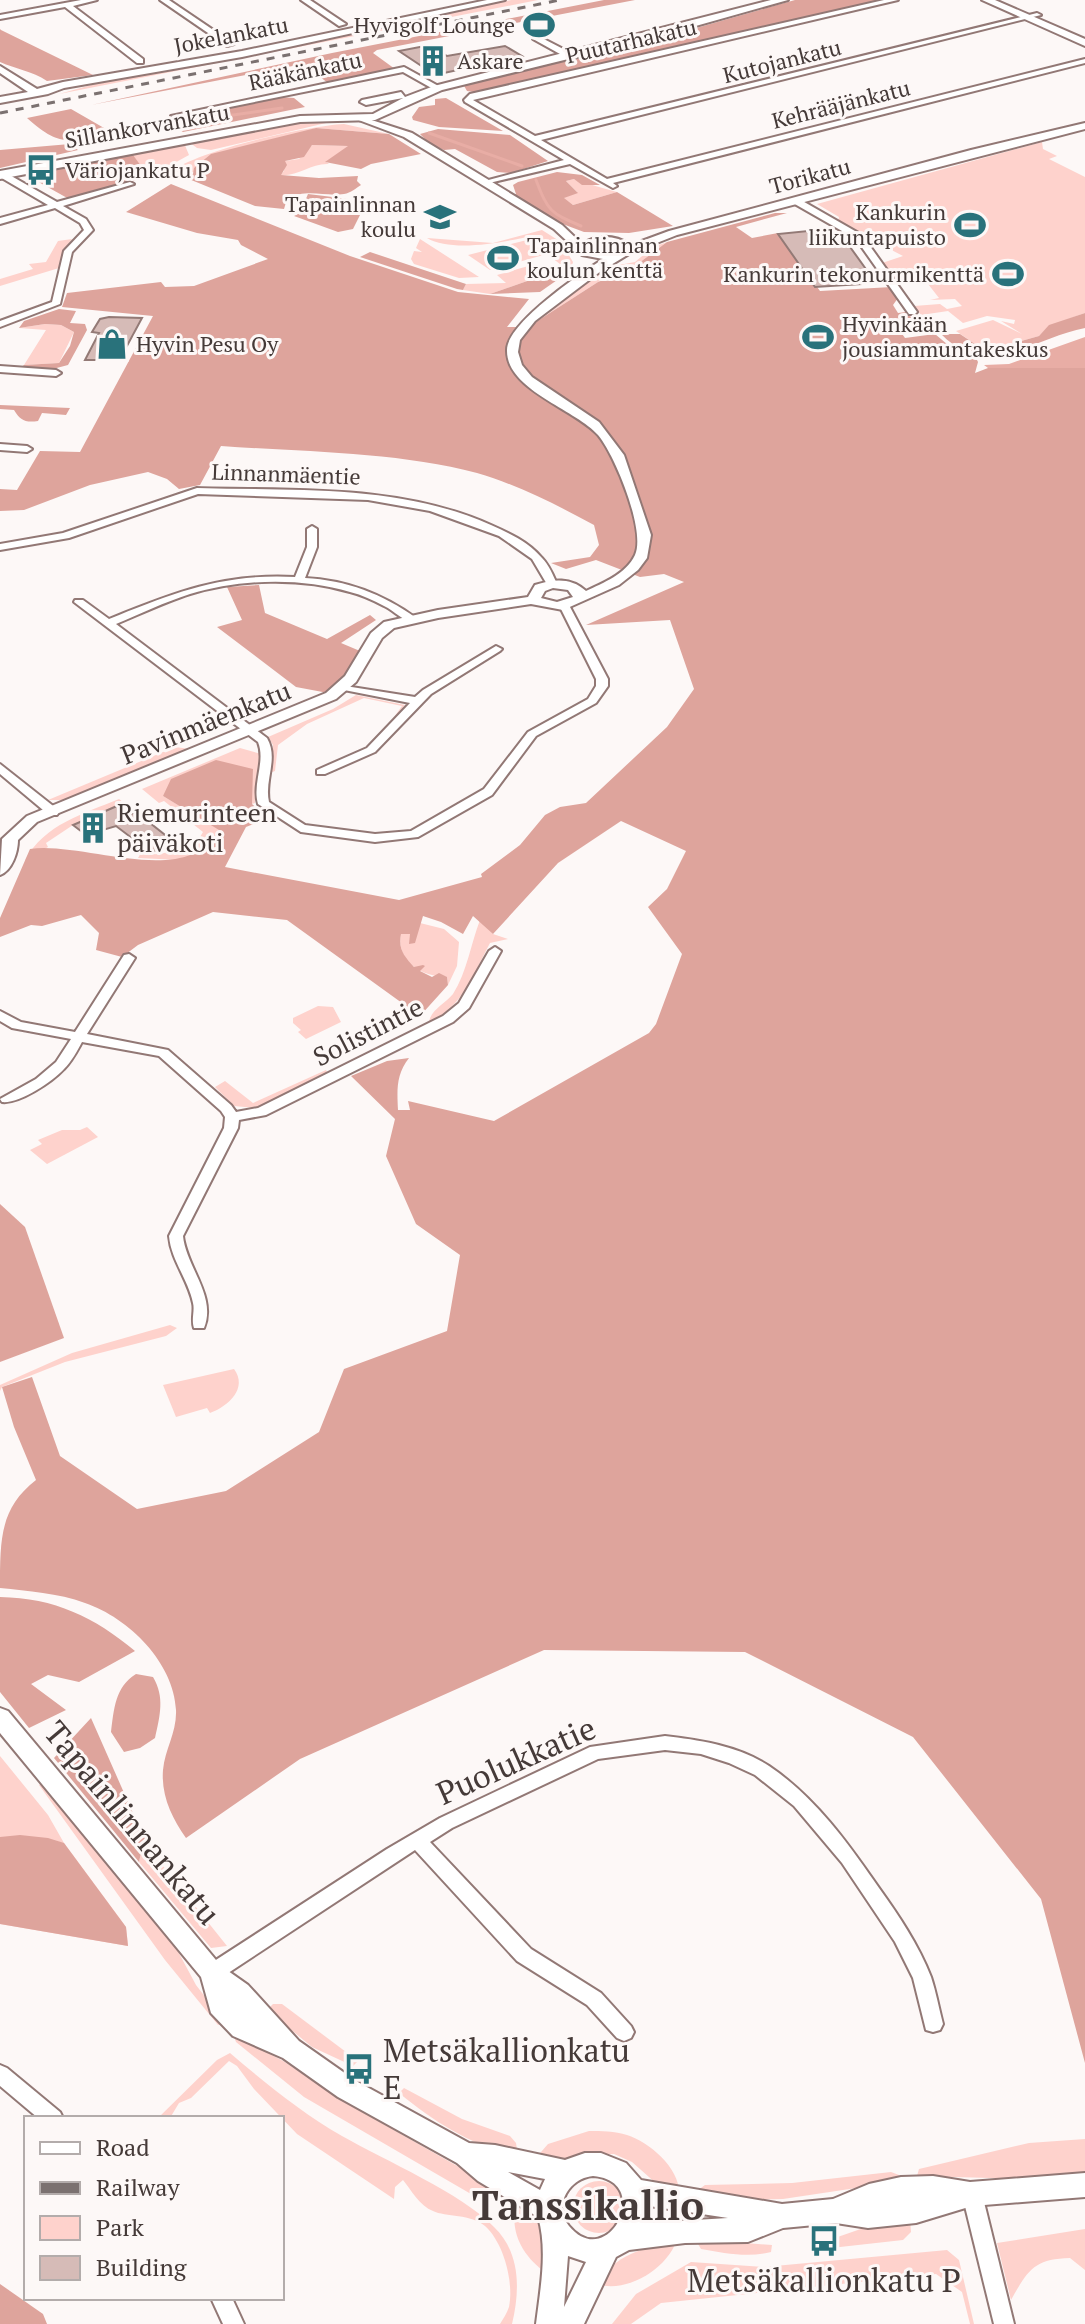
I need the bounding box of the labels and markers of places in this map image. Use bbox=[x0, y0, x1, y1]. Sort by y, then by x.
sports icon: Hyvigolf Lounge bbox=[522, 8, 556, 42]
place label: Hyvigolf Lounge bbox=[354, 10, 515, 39]
building icon: Askare bbox=[416, 44, 450, 78]
place label: Askare bbox=[457, 46, 524, 75]
bus stop icon: Väriojankatu P bbox=[24, 153, 58, 187]
place label: Väriojankatu P bbox=[65, 155, 210, 184]
place label: Tapainlinnan koulu bbox=[285, 189, 416, 243]
place label: Kankurin liikuntapuisto bbox=[808, 197, 946, 251]
school or university icon: Tapainlinnan koulu bbox=[423, 200, 457, 234]
sports icon: Kankurin liikuntapuisto bbox=[953, 208, 987, 242]
place label: Tapainlinnan koulun kenttä bbox=[527, 230, 663, 284]
sports icon: Tapainlinnan koulun kenttä bbox=[486, 241, 520, 275]
sports icon: Kankurin tekonurmikenttä bbox=[991, 257, 1025, 291]
place label: Kankurin tekonurmikenttä bbox=[723, 259, 984, 288]
place label: Hyvinkään jousiammuntakeskus bbox=[842, 309, 1049, 363]
sports icon: Hyvinkään jousiammuntakeskus bbox=[801, 320, 835, 354]
shop icon: Hyvin Pesu Oy bbox=[95, 327, 129, 361]
place label: Hyvin Pesu Oy bbox=[136, 329, 279, 358]
place label: Riemurinteen päiväkoti bbox=[117, 795, 276, 859]
building icon: Riemurinteen päiväkoti bbox=[76, 811, 110, 845]
place label: Metsäkallionkatu E bbox=[383, 2029, 630, 2108]
bus stop icon: Metsäkallionkatu E bbox=[342, 2052, 376, 2086]
bus stop icon: Metsäkallionkatu P bbox=[807, 2224, 841, 2258]
place label: Metsäkallionkatu P bbox=[687, 2259, 961, 2301]

